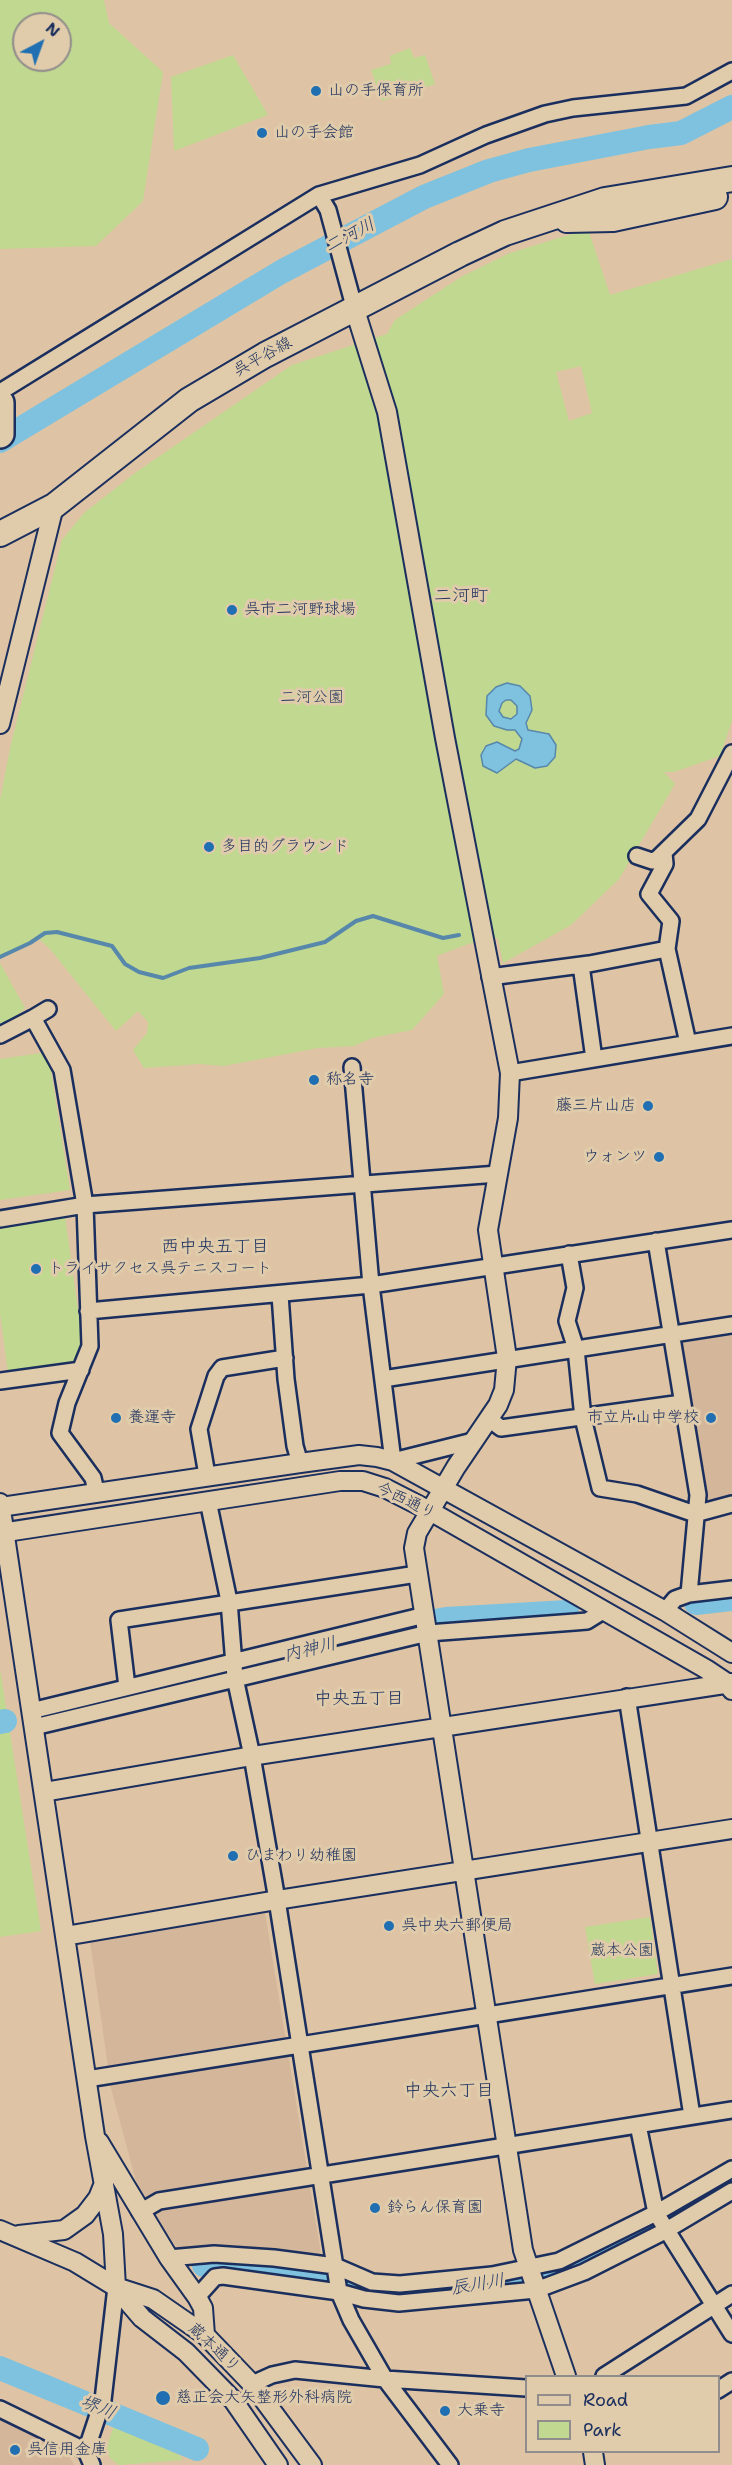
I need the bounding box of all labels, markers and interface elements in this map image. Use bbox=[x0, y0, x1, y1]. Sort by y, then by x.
north arrow bbox=[12, 12, 72, 72]
text: N bbox=[41, 17, 65, 42]
place label: 山の手保育所 bbox=[328, 81, 424, 101]
marker: 山の手保育所 bbox=[309, 84, 323, 98]
place label: 山の手会館 bbox=[274, 123, 354, 143]
marker: 山の手会館 bbox=[255, 126, 269, 140]
water label: 二河川 bbox=[321, 214, 379, 258]
street label: 呉平谷線 bbox=[230, 333, 296, 381]
district label: 二河町 bbox=[434, 585, 488, 607]
place label: 呉市二河野球場 bbox=[244, 600, 356, 620]
marker: 呉市二河野球場 bbox=[225, 603, 239, 617]
park label: 二河公園 bbox=[280, 688, 344, 708]
place label: 多目的グラウンド bbox=[221, 837, 349, 857]
marker: 多目的グラウンド bbox=[202, 840, 216, 854]
place label: 称名寺 bbox=[326, 1070, 374, 1090]
marker: 称名寺 bbox=[307, 1073, 321, 1087]
place label: 藤三片山店 bbox=[556, 1096, 636, 1116]
marker: 藤三片山店 bbox=[641, 1099, 655, 1113]
place label: ウォンツ bbox=[583, 1147, 647, 1167]
marker: ウォンツ bbox=[652, 1150, 666, 1164]
district label: 西中央五丁目 bbox=[161, 1236, 269, 1258]
place label: トライサクセス呉テニスコート bbox=[48, 1259, 272, 1279]
marker: トライサクセス呉テニスコート bbox=[29, 1262, 43, 1276]
place label: 養運寺 bbox=[128, 1408, 176, 1428]
place label: 市立片山中学校 bbox=[587, 1408, 699, 1428]
marker: 養運寺 bbox=[109, 1411, 123, 1425]
marker: 市立片山中学校 bbox=[704, 1411, 718, 1425]
street label: 今西通り bbox=[373, 1478, 439, 1524]
water label: 内神川 bbox=[281, 1633, 339, 1667]
district label: 中央五丁目 bbox=[314, 1688, 404, 1710]
place label: ひまわり幼稚園 bbox=[245, 1846, 357, 1866]
marker: ひまわり幼稚園 bbox=[226, 1849, 240, 1863]
place label: 呉中央六郵便局 bbox=[401, 1916, 513, 1936]
marker: 呉中央六郵便局 bbox=[382, 1919, 396, 1933]
park label: 蔵本公園 bbox=[590, 1941, 654, 1961]
district label: 中央六丁目 bbox=[404, 2080, 494, 2102]
place label: 鈴らん保育園 bbox=[387, 2198, 483, 2218]
marker: 鈴らん保育園 bbox=[368, 2201, 382, 2215]
water label: 辰川川 bbox=[450, 2270, 506, 2300]
street label: 蔵本通り bbox=[184, 2319, 244, 2377]
legend bbox=[525, 2375, 720, 2453]
place label: 慈正会大矢整形外科病院 bbox=[176, 2388, 352, 2408]
text: Road bbox=[583, 2388, 628, 2412]
marker: 慈正会大矢整形外科病院 bbox=[154, 2389, 172, 2407]
water label: 堺川 bbox=[77, 2391, 119, 2425]
place label: 大乗寺 bbox=[457, 2401, 505, 2421]
marker: 大乗寺 bbox=[438, 2404, 452, 2418]
text: Park bbox=[583, 2418, 622, 2442]
place label: 呉信用金庫 bbox=[27, 2440, 107, 2460]
marker: 呉信用金庫 bbox=[8, 2443, 22, 2457]

